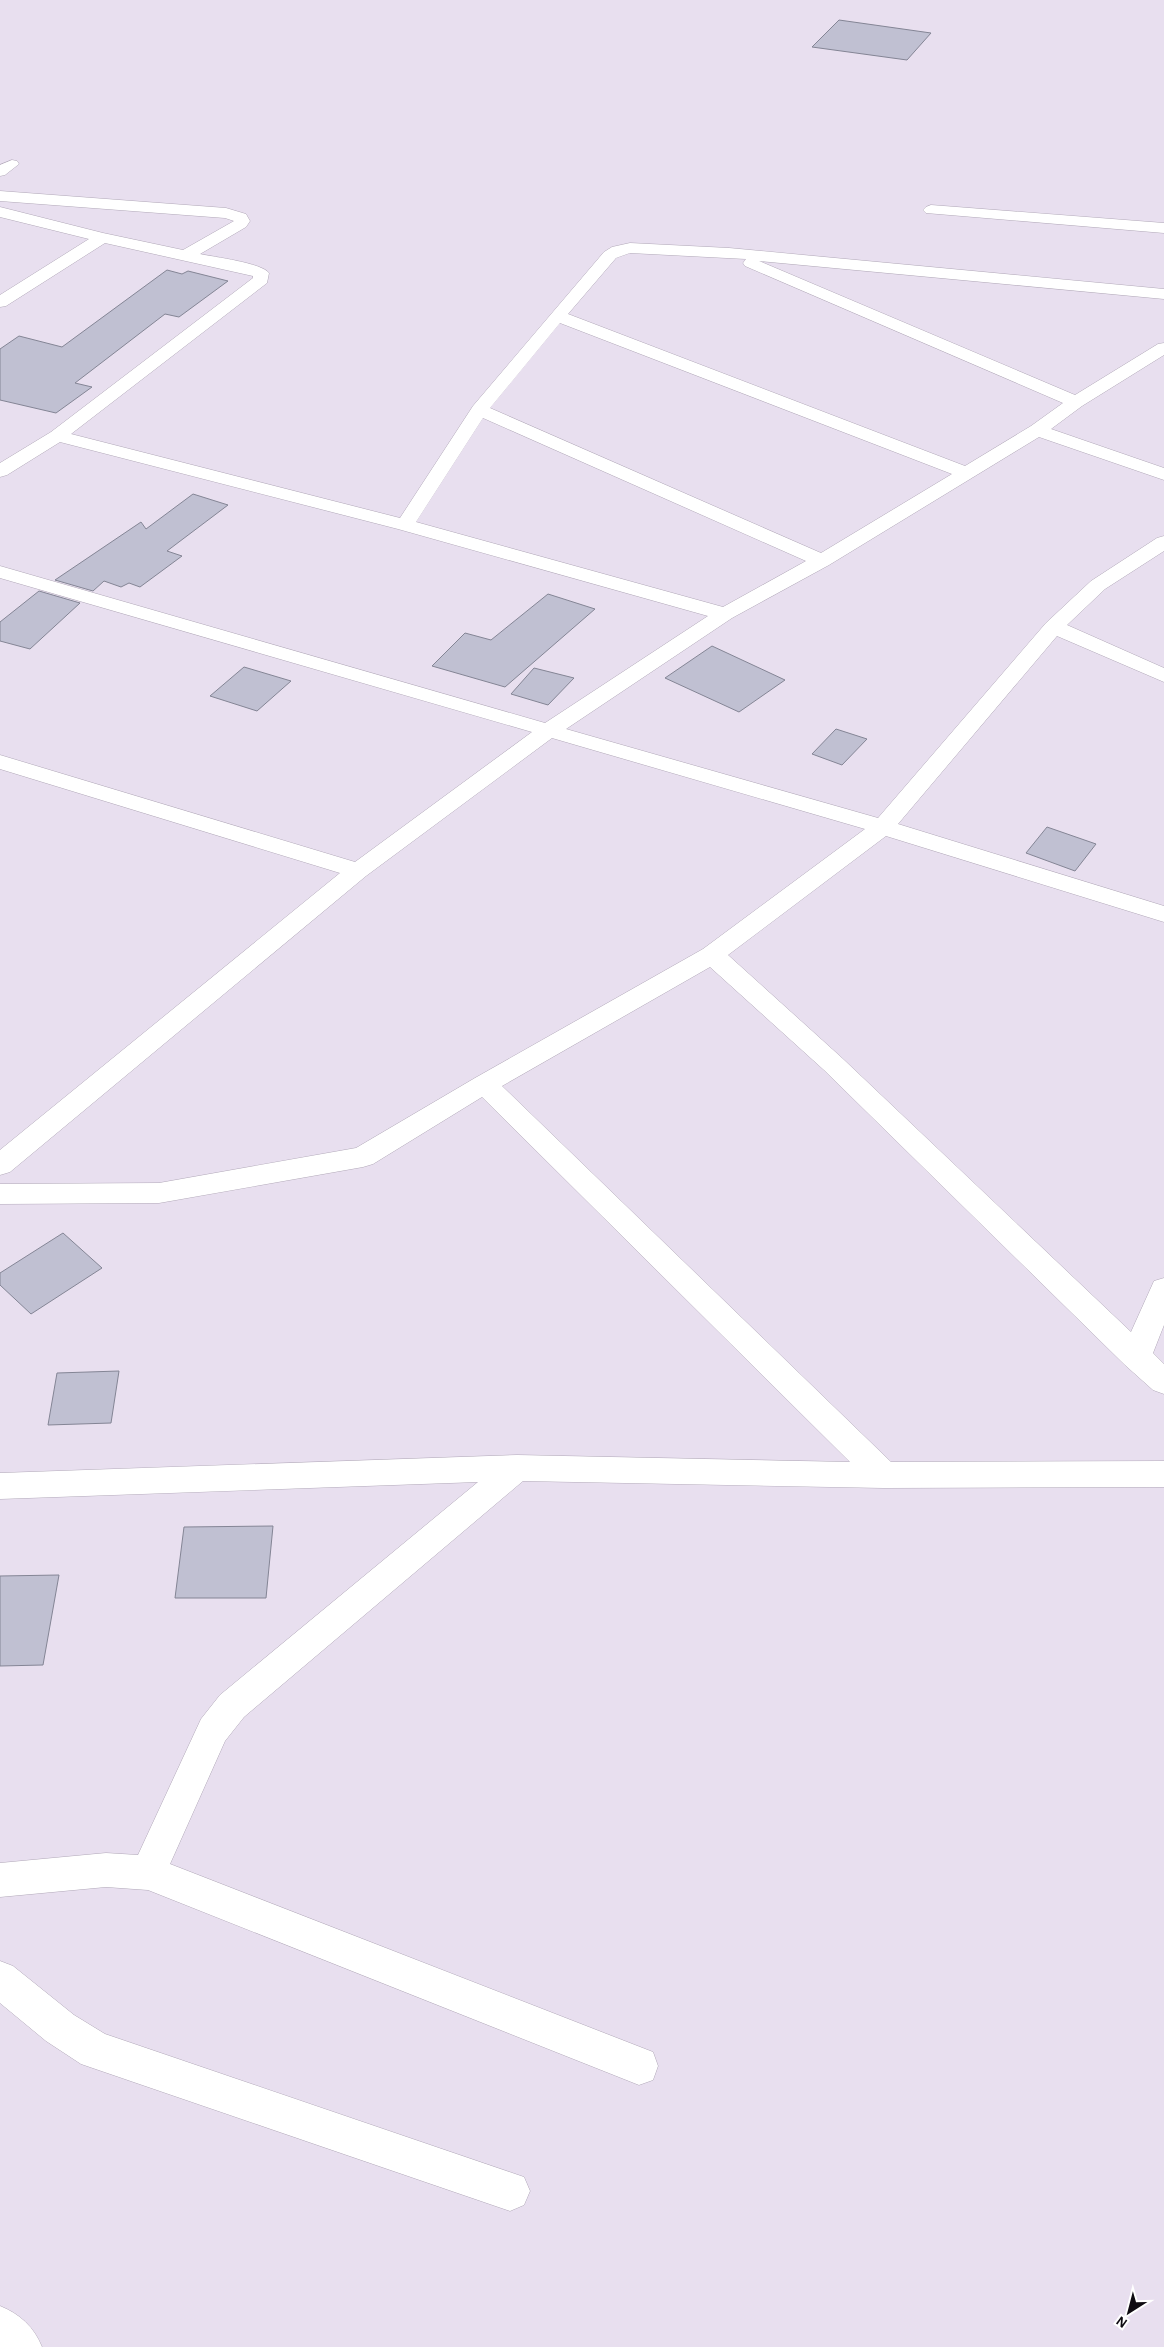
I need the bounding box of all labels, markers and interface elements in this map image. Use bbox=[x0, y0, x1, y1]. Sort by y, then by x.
north arrow bbox=[1104, 2287, 1154, 2337]
text: N bbox=[1114, 2313, 1130, 2330]

